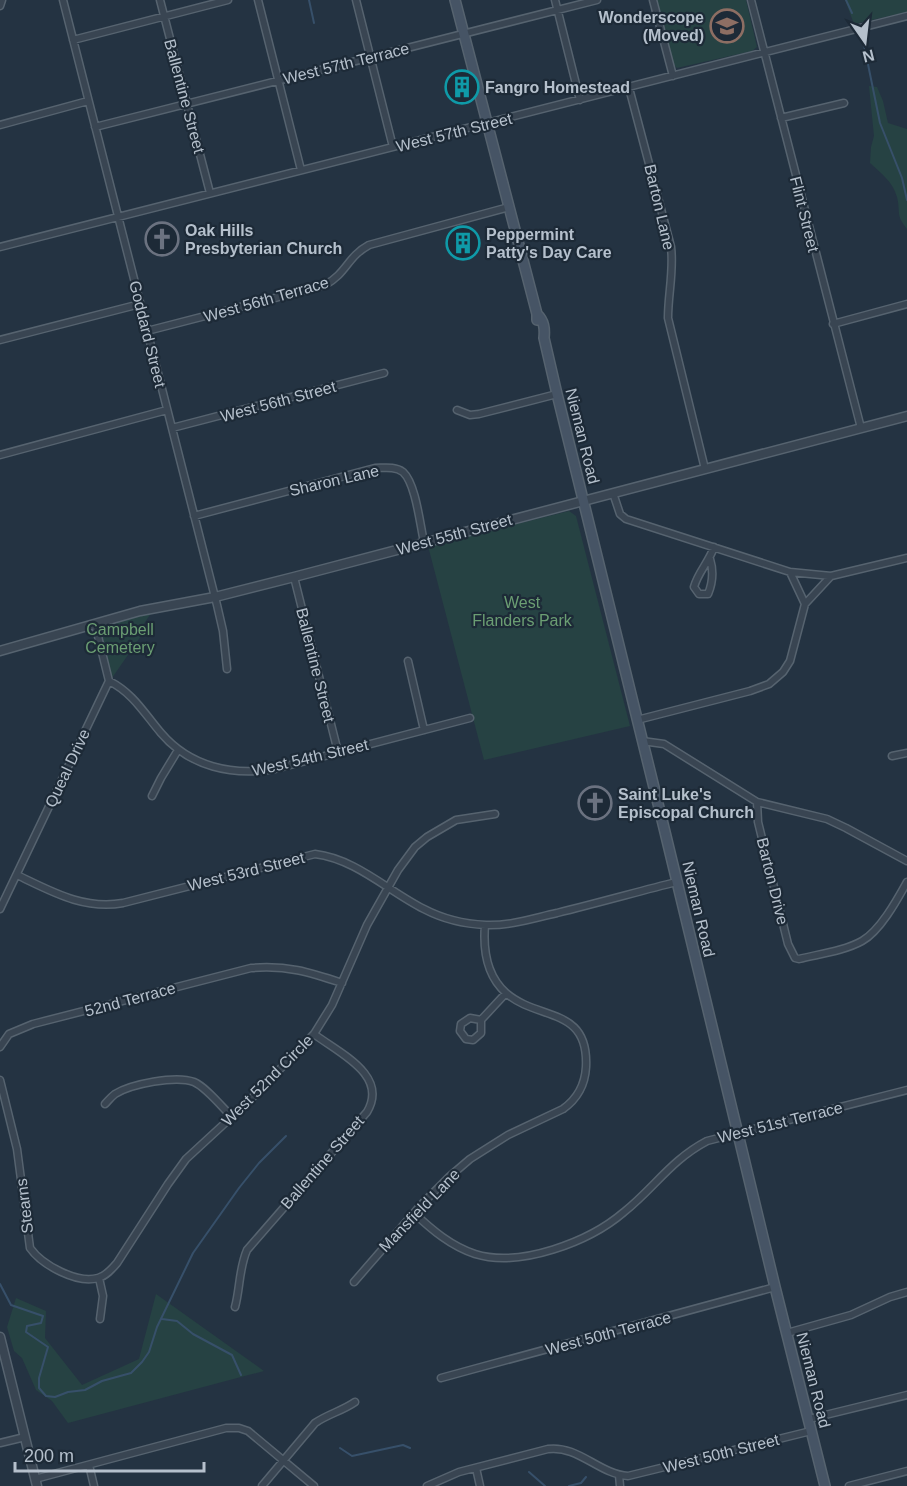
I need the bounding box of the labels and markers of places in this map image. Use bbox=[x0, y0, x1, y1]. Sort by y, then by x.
school or university icon: Wonderscope (Moved) bbox=[709, 8, 745, 44]
place label: Wonderscope (Moved) bbox=[599, 9, 704, 44]
building icon: Fangro Homestead bbox=[444, 69, 480, 105]
place label: Fangro Homestead bbox=[485, 79, 630, 96]
church icon: Oak Hills Presbyterian Church bbox=[144, 221, 180, 257]
place label: Oak Hills Presbyterian Church bbox=[185, 222, 342, 257]
building icon: Peppermint Patty's Day Care bbox=[445, 225, 481, 261]
place label: Peppermint Patty's Day Care bbox=[486, 226, 612, 261]
church icon: Saint Luke's Episcopal Church bbox=[577, 785, 613, 821]
place label: Saint Luke's Episcopal Church bbox=[618, 786, 754, 821]

